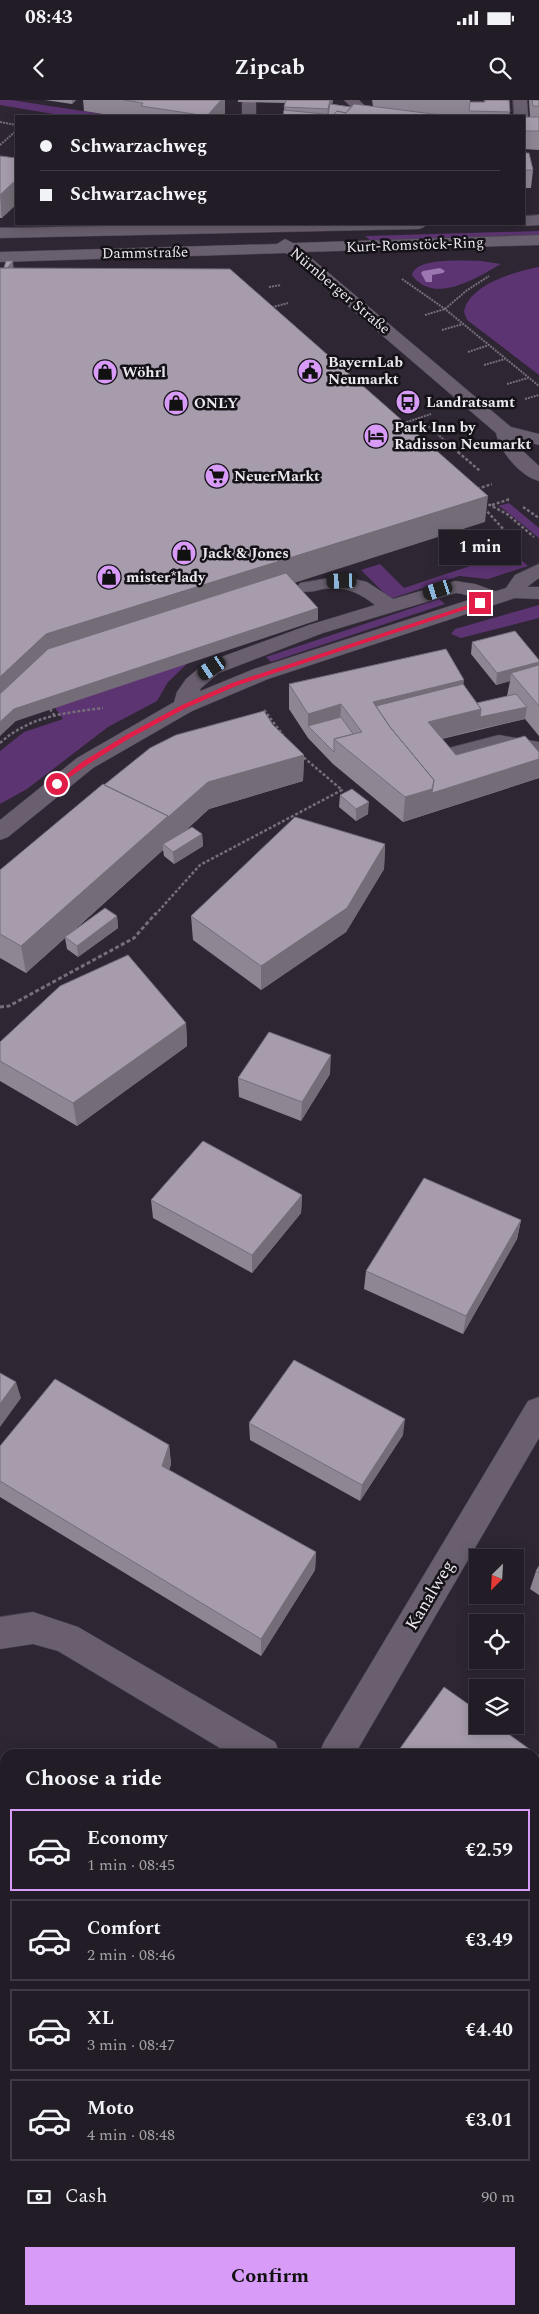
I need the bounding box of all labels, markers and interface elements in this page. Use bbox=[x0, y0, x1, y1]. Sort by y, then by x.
text: 08:43 bbox=[25, 3, 73, 32]
text: Zipcab bbox=[234, 51, 305, 84]
icon: back bbox=[25, 54, 53, 82]
icon: search bbox=[486, 54, 514, 82]
text: Schwarzachweg bbox=[70, 132, 207, 161]
text: Schwarzachweg bbox=[70, 180, 207, 209]
street label: Kurt-Romstöck-Ring bbox=[346, 231, 484, 259]
street label: Dammstraße bbox=[102, 241, 188, 265]
street label: Nürnberger Straße bbox=[285, 242, 395, 340]
place label: BayernLab Neumarkt bbox=[328, 351, 403, 391]
public building icon: BayernLab Neumarkt bbox=[297, 358, 323, 384]
shop icon: Wöhrl bbox=[92, 359, 118, 385]
place label: Wöhrl bbox=[122, 361, 166, 384]
bus stop icon: Landratsamt bbox=[395, 389, 421, 415]
shop icon: ONLY bbox=[163, 390, 189, 416]
place label: Landratsamt bbox=[426, 391, 515, 414]
place label: ONLY bbox=[194, 392, 239, 415]
place label: Park Inn by Radisson Neumarkt bbox=[394, 416, 531, 456]
hotel icon: Park Inn by Radisson Neumarkt bbox=[363, 423, 389, 449]
supermarket icon: NeuerMarkt bbox=[204, 463, 230, 489]
place label: NeuerMarkt bbox=[234, 465, 320, 488]
callout: 1 min bbox=[439, 530, 521, 566]
text: 1 min bbox=[459, 535, 501, 559]
shop icon: Jack & Jones bbox=[171, 540, 197, 566]
place label: Jack & Jones bbox=[202, 542, 289, 565]
shop icon: mister*lady bbox=[96, 564, 122, 590]
place label: mister*lady bbox=[126, 566, 206, 589]
car bbox=[326, 573, 357, 589]
car bbox=[421, 578, 454, 602]
route end bbox=[469, 592, 491, 614]
car bbox=[195, 653, 228, 683]
route start bbox=[46, 773, 68, 795]
north arrow bbox=[469, 1549, 524, 1604]
map controls bbox=[469, 1549, 524, 1734]
street label: Kanalweg bbox=[398, 1555, 462, 1635]
button: locate bbox=[469, 1614, 524, 1669]
button: layers bbox=[469, 1679, 524, 1734]
text: Choose a ride bbox=[25, 1762, 162, 1795]
text: Economy bbox=[87, 1824, 168, 1853]
icon: car bbox=[27, 1828, 72, 1873]
text: €2.59 bbox=[465, 1836, 513, 1865]
text: 1 min · 08:45 bbox=[87, 1853, 175, 1877]
text: Comfort bbox=[87, 1914, 161, 1943]
icon: car bbox=[27, 1918, 72, 1963]
text: €3.49 bbox=[465, 1926, 513, 1955]
text: 2 min · 08:46 bbox=[87, 1943, 175, 1967]
text: XL bbox=[87, 2004, 114, 2033]
icon: car bbox=[27, 2008, 72, 2053]
text: €4.40 bbox=[465, 2016, 513, 2045]
text: 3 min · 08:47 bbox=[87, 2033, 175, 2057]
text: Moto bbox=[87, 2094, 134, 2123]
icon: car bbox=[27, 2098, 72, 2143]
text: €3.01 bbox=[465, 2106, 513, 2135]
text: 4 min · 08:48 bbox=[87, 2123, 175, 2147]
text: Cash bbox=[65, 2182, 107, 2211]
icon: cash bbox=[25, 2183, 53, 2211]
text: 90 m bbox=[481, 2185, 515, 2209]
button: Confirm bbox=[25, 2247, 515, 2305]

